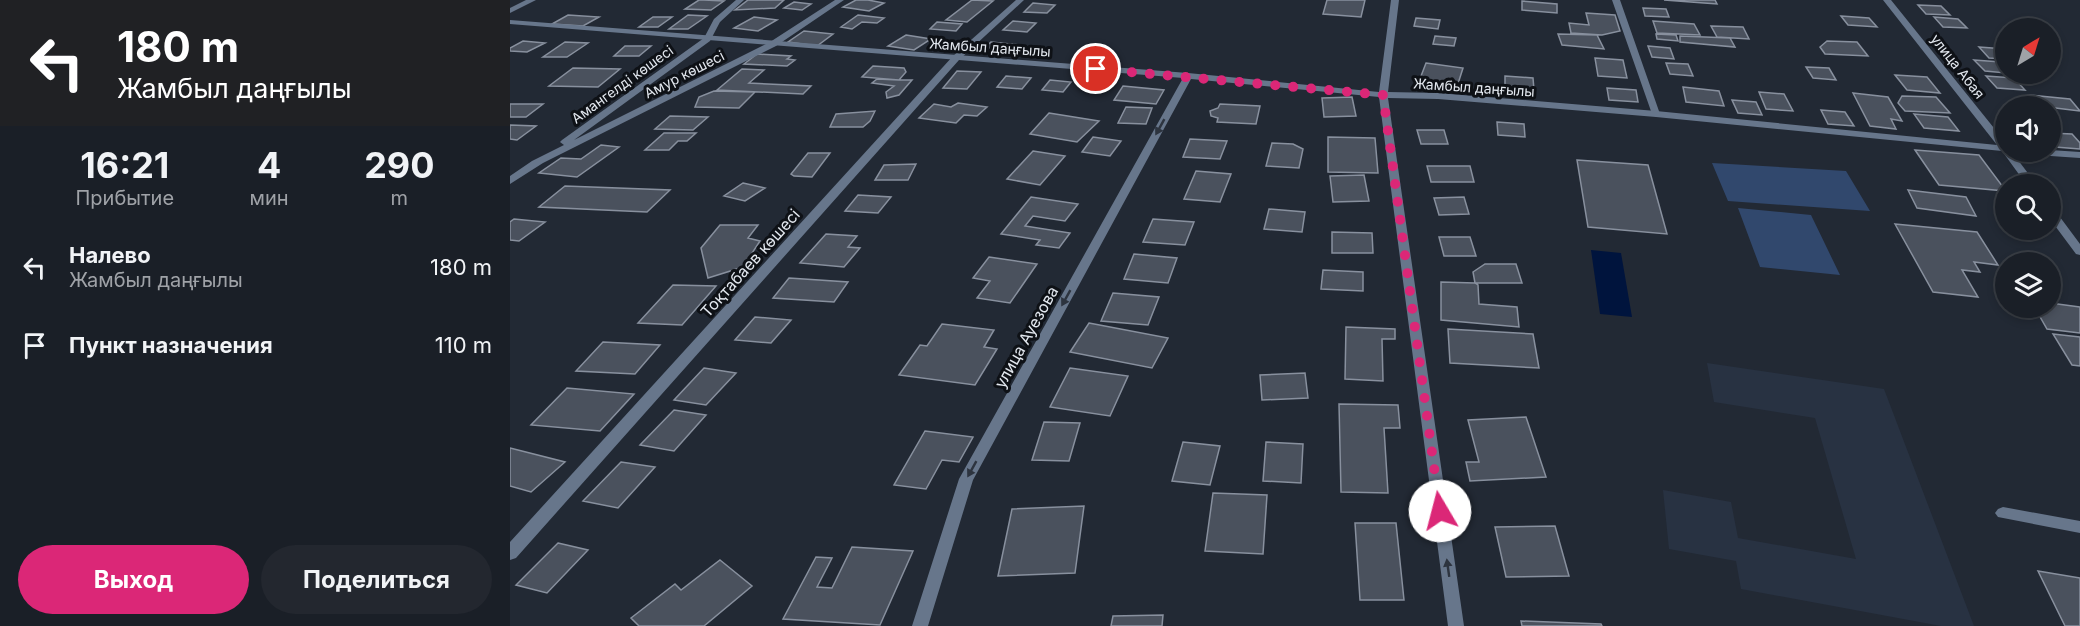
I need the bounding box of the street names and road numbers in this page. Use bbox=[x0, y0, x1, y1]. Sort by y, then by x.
street label: улица Абая bbox=[1928, 30, 1988, 102]
street label: Жамбыл даңғылы bbox=[929, 34, 1051, 60]
street label: Амангелді көшесі bbox=[568, 41, 676, 127]
street label: Амур көшесі bbox=[641, 47, 727, 101]
street label: Жамбыл даңғылы bbox=[1413, 74, 1535, 100]
street label: Тоқтабаев көшесі bbox=[696, 205, 804, 321]
street label: улица Ауезова bbox=[990, 283, 1062, 391]

